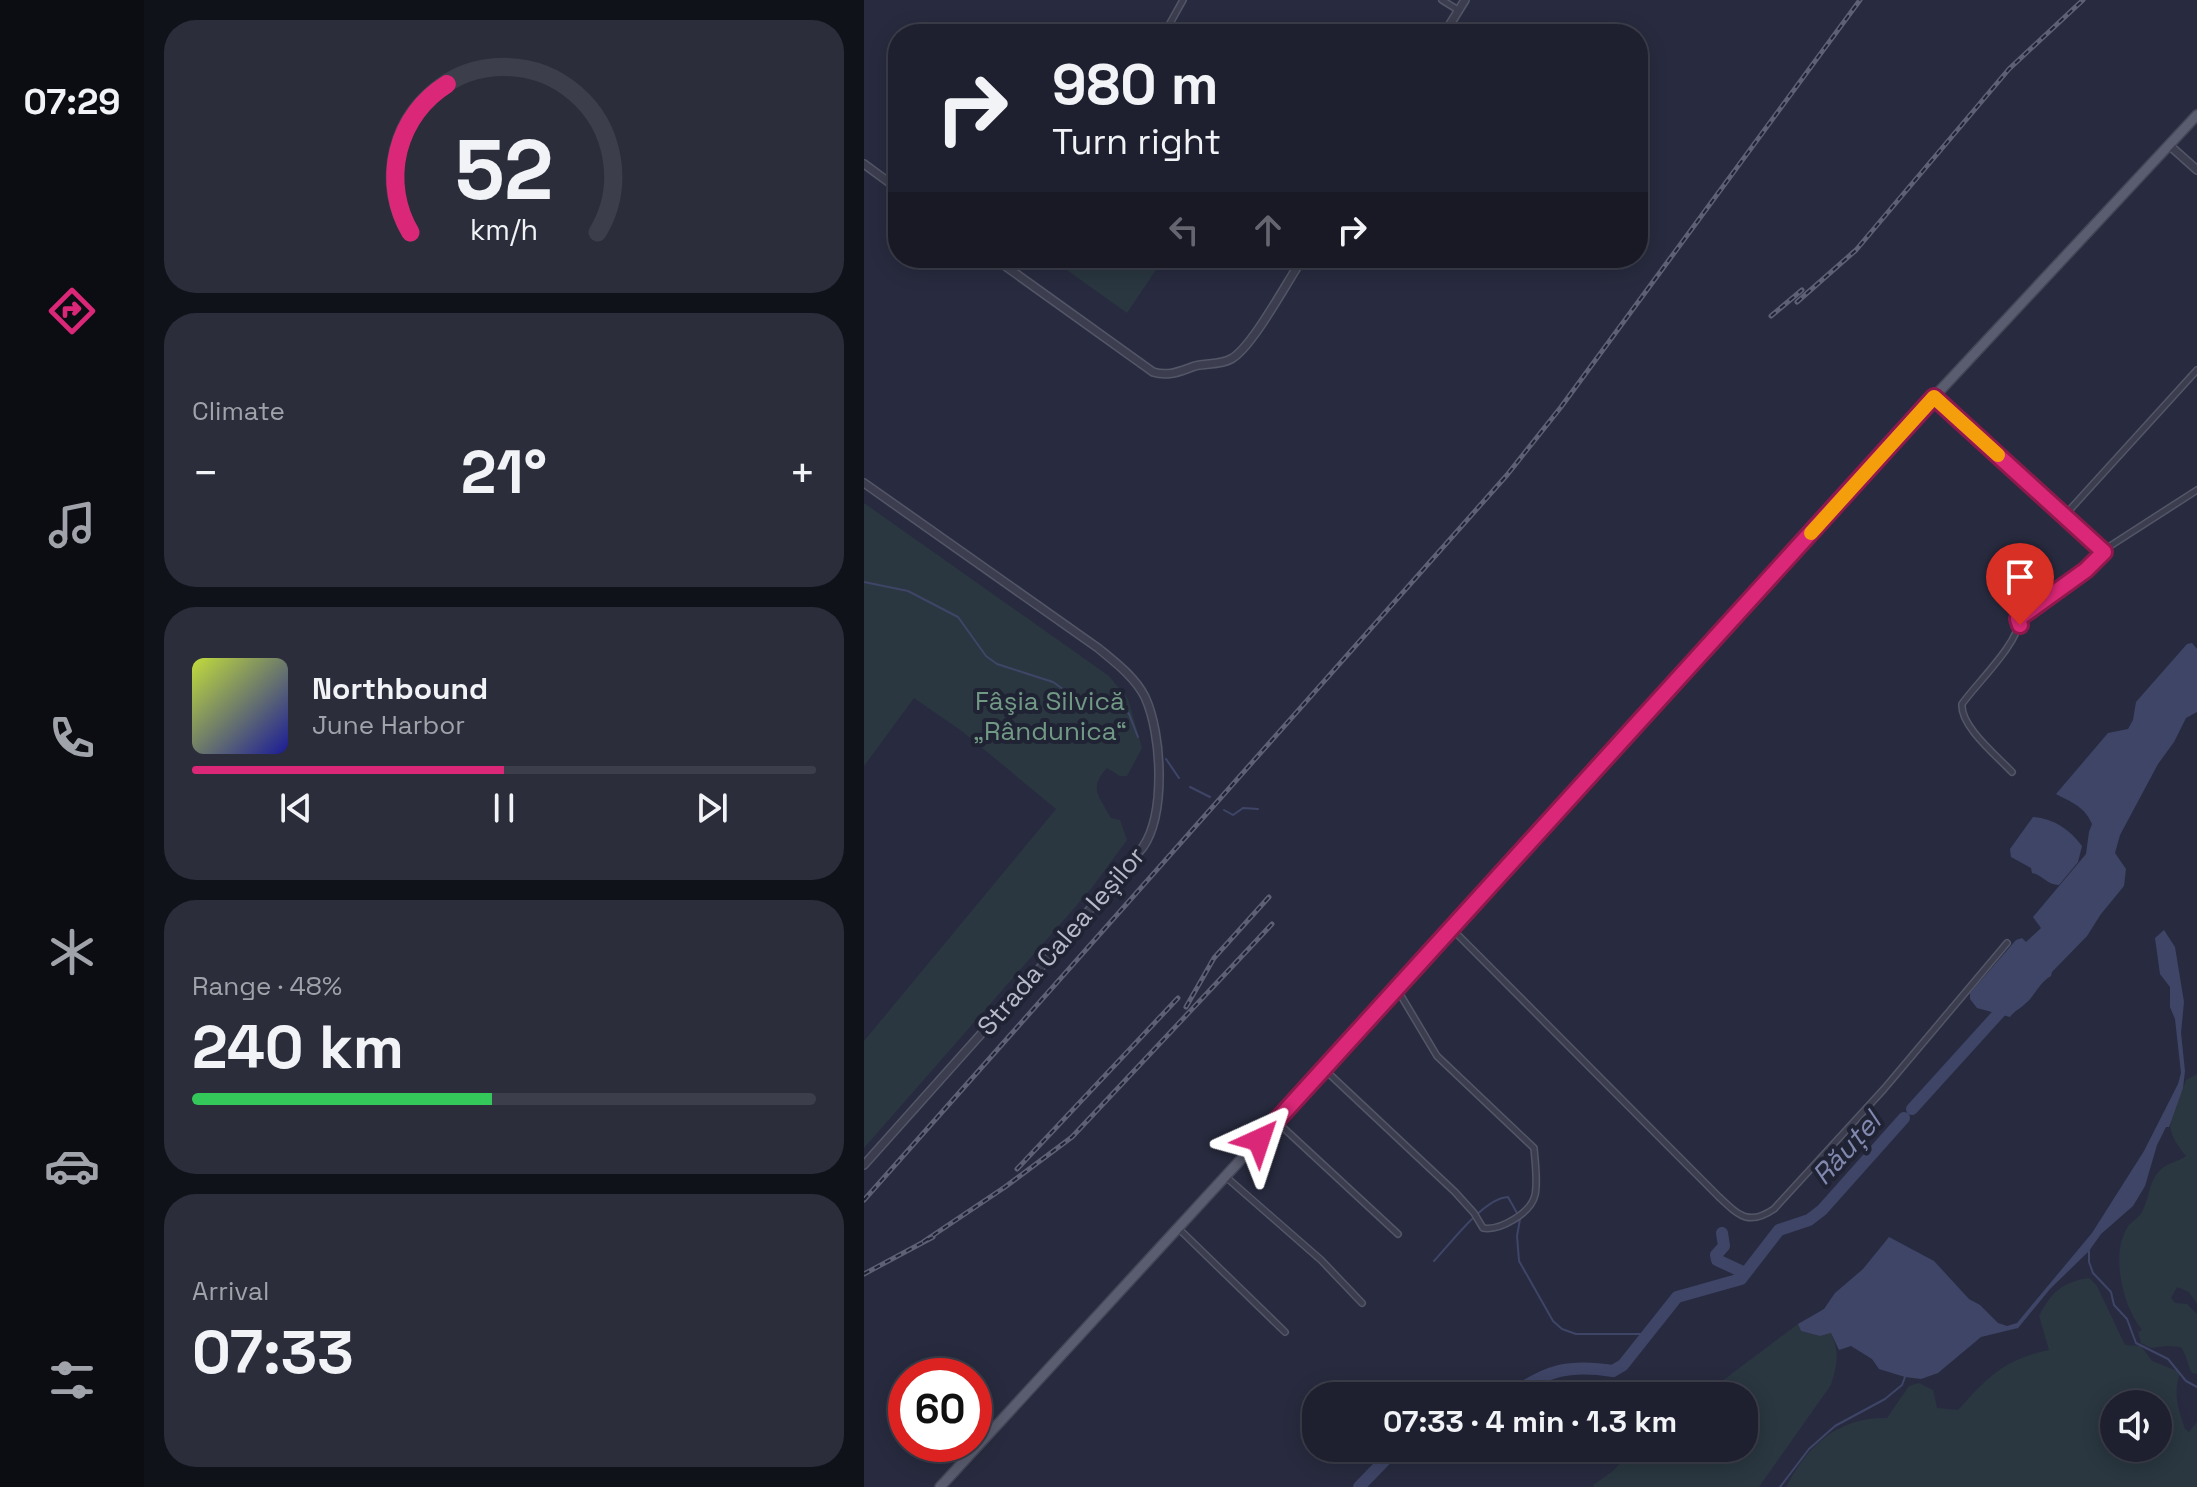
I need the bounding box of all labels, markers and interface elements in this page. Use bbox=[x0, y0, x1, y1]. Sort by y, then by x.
text: 980 m bbox=[1052, 49, 1219, 120]
icon: right bbox=[920, 56, 1024, 160]
text: 07:29 bbox=[24, 79, 120, 125]
text: 52 bbox=[455, 116, 553, 222]
text: Turn right bbox=[1052, 119, 1221, 165]
icon: left bbox=[1162, 208, 1206, 252]
icon: ahead bbox=[1246, 208, 1290, 252]
icon: right bbox=[1330, 208, 1374, 252]
text: km/h bbox=[470, 212, 538, 248]
icon: directions bbox=[44, 283, 100, 339]
text: Climate bbox=[192, 394, 285, 428]
text: 21° bbox=[461, 434, 547, 511]
text: − bbox=[192, 445, 219, 501]
text: + bbox=[789, 445, 816, 501]
icon: music bbox=[44, 497, 100, 553]
pin bbox=[1986, 543, 2054, 625]
icon: arrive bbox=[1998, 555, 2042, 599]
text: Northbound bbox=[312, 669, 488, 708]
park label: Fâşia Silvică „Rândunica“ bbox=[973, 684, 1127, 748]
text: June Harbor bbox=[312, 708, 465, 742]
icon: phone bbox=[44, 710, 100, 766]
icon: previous bbox=[274, 786, 318, 830]
icon: pause bbox=[482, 786, 526, 830]
icon: next bbox=[690, 786, 734, 830]
street label: Strada Calea Ieșilor bbox=[970, 840, 1152, 1042]
icon: climate bbox=[44, 924, 100, 980]
text: Range · 48% bbox=[192, 969, 342, 1003]
text: 240 km bbox=[192, 1009, 404, 1086]
position arrow bbox=[1217, 1098, 1301, 1182]
water label: Răuțel bbox=[1804, 1102, 1890, 1192]
icon: car bbox=[44, 1138, 100, 1194]
text: Arrival bbox=[192, 1274, 269, 1308]
text: 07:33 bbox=[192, 1314, 354, 1391]
icon: filters bbox=[44, 1352, 100, 1408]
speed limit sign: 60 bbox=[888, 1358, 992, 1462]
map controls bbox=[2100, 1390, 2172, 1462]
button: sound bbox=[2100, 1390, 2172, 1462]
text: 07:33 · 4 min · 1.3 km bbox=[1383, 1402, 1677, 1441]

